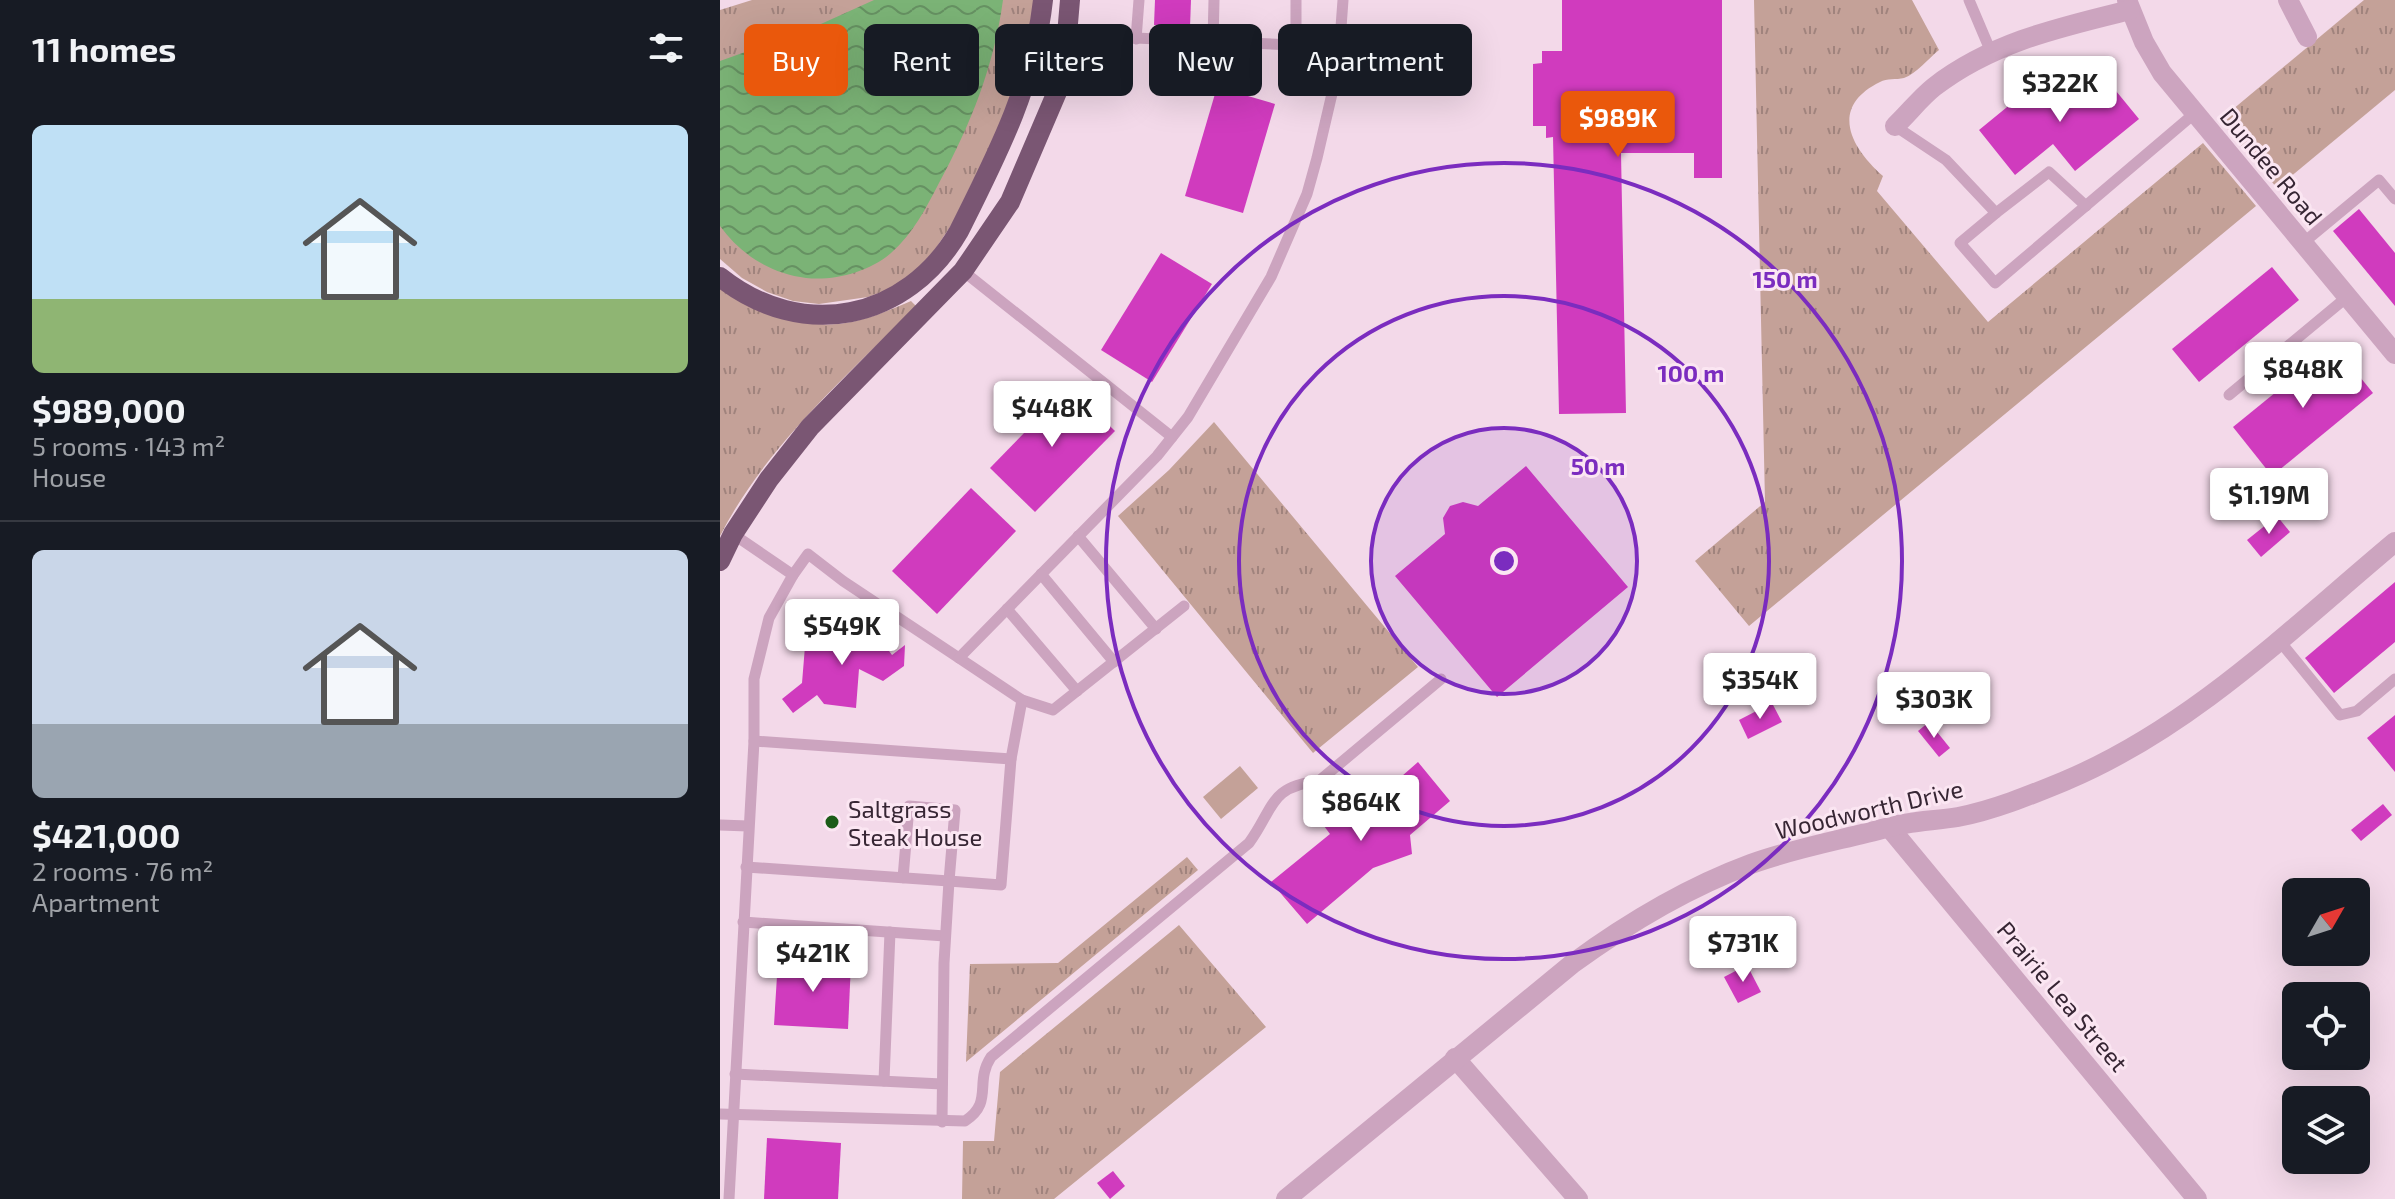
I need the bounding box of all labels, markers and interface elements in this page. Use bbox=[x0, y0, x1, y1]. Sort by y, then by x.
chip: Buy bbox=[744, 24, 848, 96]
chip: Rent bbox=[864, 24, 979, 96]
chip: Filters bbox=[995, 24, 1133, 96]
chip: New bbox=[1149, 24, 1262, 96]
chip: Apartment bbox=[1278, 24, 1472, 96]
icon: filters bbox=[644, 26, 688, 70]
text: 11 homes bbox=[32, 28, 176, 69]
pin: $322K bbox=[2004, 56, 2116, 124]
text: $322K bbox=[2022, 66, 2098, 97]
pin: $989K bbox=[1562, 91, 1674, 159]
text: $989K bbox=[1579, 101, 1657, 132]
street label: Dundee Road bbox=[2215, 102, 2329, 230]
icon: home bbox=[288, 177, 432, 321]
text: 150 m bbox=[1752, 264, 1818, 293]
pin: $848K bbox=[2247, 342, 2359, 410]
text: $848K bbox=[2263, 352, 2343, 383]
text: 100 m bbox=[1658, 358, 1724, 387]
pin: $448K bbox=[996, 381, 1108, 449]
text: $989,000 bbox=[32, 389, 186, 430]
text: $448K bbox=[1012, 391, 1092, 422]
text: 5 rooms · 143 m² bbox=[32, 430, 225, 461]
text: 50 m bbox=[1571, 451, 1625, 480]
text: House bbox=[32, 461, 106, 492]
pin: $1.19M bbox=[2204, 468, 2334, 536]
text: $1.19M bbox=[2228, 478, 2310, 509]
centre of rings bbox=[1490, 547, 1518, 575]
pin: $549K bbox=[786, 599, 898, 667]
icon: home bbox=[288, 602, 432, 746]
text: $549K bbox=[803, 609, 881, 640]
pin: $354K bbox=[1704, 653, 1816, 721]
text: $354K bbox=[1721, 663, 1799, 694]
pin: $303K bbox=[1878, 672, 1990, 740]
text: $303K bbox=[1895, 682, 1973, 713]
street label: Woodworth Drive bbox=[1772, 773, 1966, 845]
pin: $864K bbox=[1305, 775, 1417, 843]
text: $864K bbox=[1321, 785, 1401, 816]
place label: Saltgrass Steak House bbox=[848, 794, 982, 851]
marker: Saltgrass Steak House bbox=[823, 813, 841, 831]
text: $421,000 bbox=[32, 814, 180, 855]
text: 2 rooms · 76 m² bbox=[32, 855, 213, 886]
north arrow bbox=[2282, 878, 2370, 966]
map controls bbox=[2282, 878, 2370, 1174]
text: Apartment bbox=[32, 886, 160, 917]
street label: Prairie Lea Street bbox=[1992, 915, 2134, 1077]
pin: $731K bbox=[1687, 916, 1799, 984]
pin: $421K bbox=[757, 926, 869, 994]
text: $731K bbox=[1707, 926, 1779, 957]
text: $421K bbox=[776, 936, 850, 967]
button: locate bbox=[2282, 982, 2370, 1070]
button: layers bbox=[2282, 1086, 2370, 1174]

